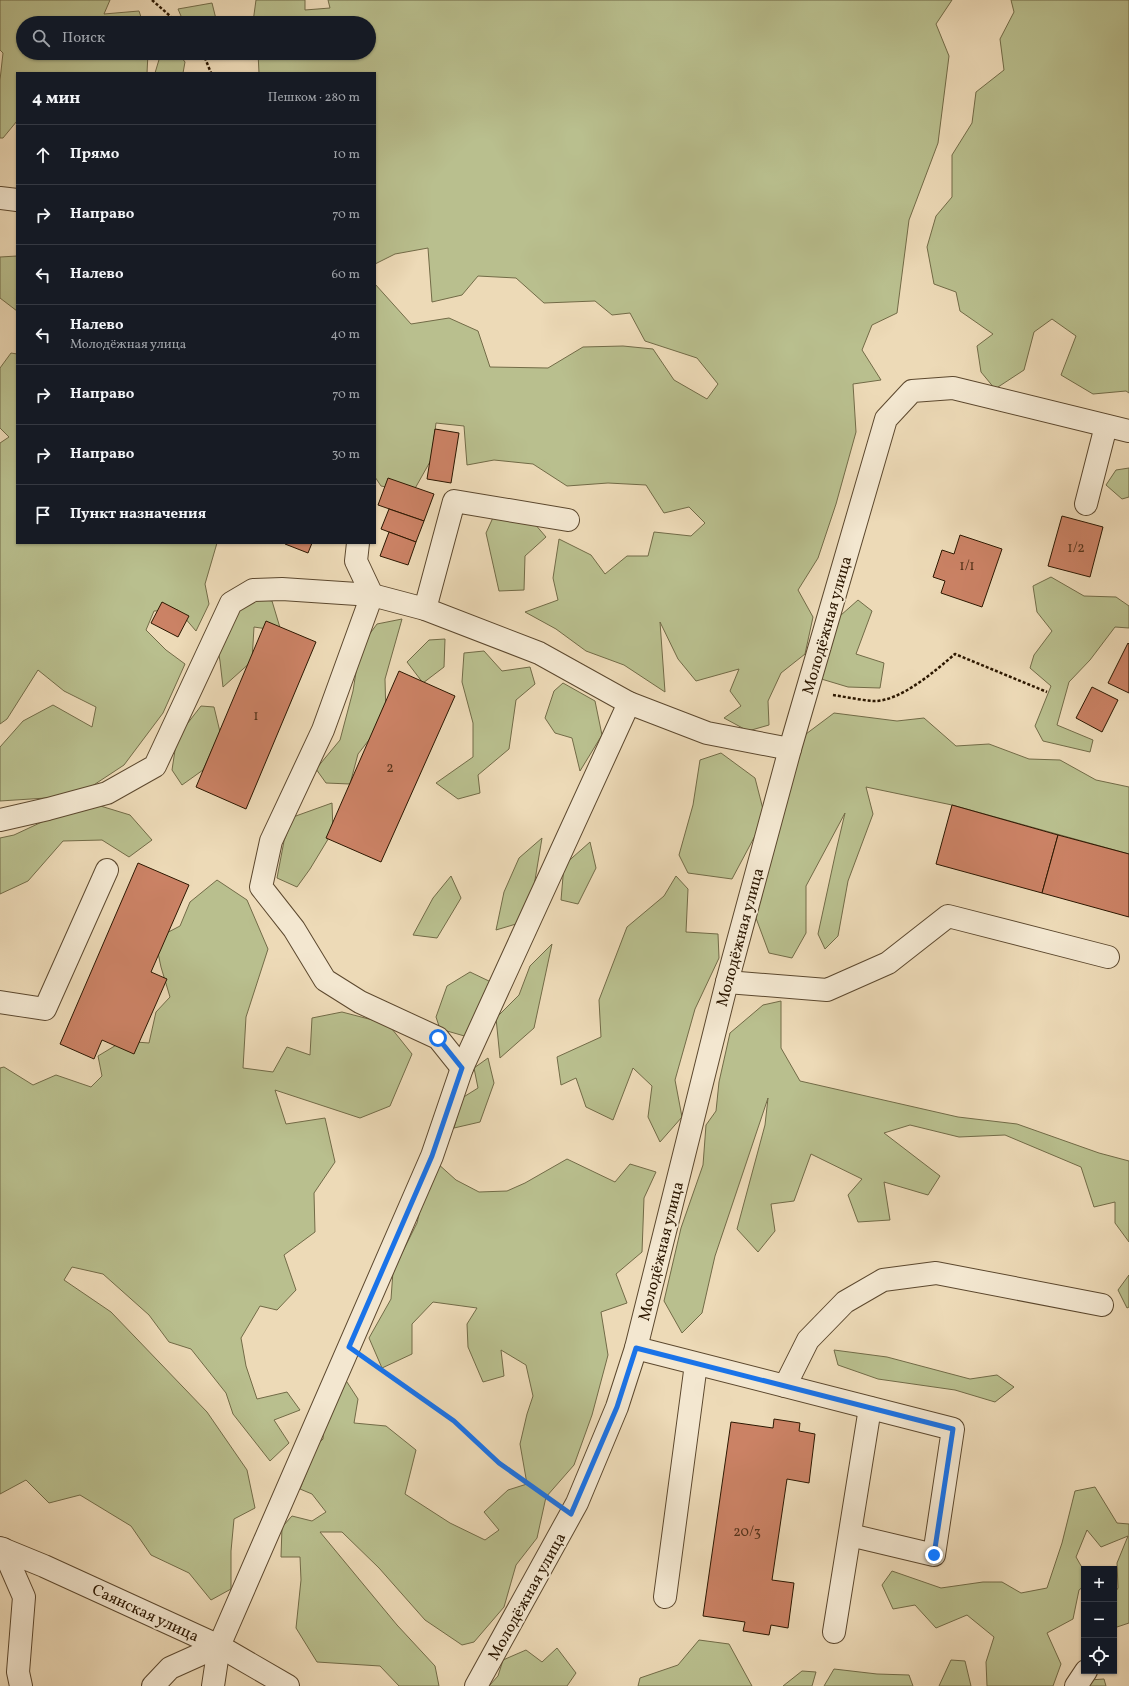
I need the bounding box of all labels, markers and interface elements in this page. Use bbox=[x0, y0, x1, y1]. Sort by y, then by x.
search box bbox=[16, 16, 376, 60]
icon: search bbox=[30, 27, 52, 49]
text: Поиск bbox=[62, 28, 105, 49]
text: 4 мин bbox=[32, 87, 80, 110]
text: Пешком · 280 m bbox=[268, 89, 360, 107]
icon: ahead bbox=[32, 144, 54, 166]
text: Прямо bbox=[70, 144, 119, 165]
text: 10 m bbox=[333, 146, 360, 164]
icon: right bbox=[32, 204, 54, 226]
text: Направо bbox=[70, 204, 134, 225]
text: 70 m bbox=[332, 206, 360, 224]
icon: left bbox=[32, 264, 54, 286]
text: Налево bbox=[70, 264, 124, 285]
text: 60 m bbox=[332, 266, 360, 284]
text: Налево bbox=[70, 315, 124, 336]
icon: left bbox=[32, 324, 54, 346]
text: 40 m bbox=[331, 326, 360, 344]
text: Молодёжная улица bbox=[70, 336, 186, 354]
icon: right bbox=[32, 384, 54, 406]
text: Направо bbox=[70, 384, 134, 405]
text: 70 m bbox=[332, 386, 360, 404]
icon: right bbox=[32, 444, 54, 466]
text: Направо bbox=[70, 444, 134, 465]
text: 30 m bbox=[332, 446, 360, 464]
icon: arrive bbox=[32, 504, 54, 526]
text: Пункт назначения bbox=[70, 504, 206, 525]
house number: 1/2 bbox=[1067, 539, 1085, 558]
street label: Молодёжная улица bbox=[798, 554, 858, 697]
house number: 1/1 bbox=[959, 557, 975, 576]
house number: 1 bbox=[253, 707, 259, 726]
house number: 2 bbox=[386, 759, 394, 778]
street label: Молодёжная улица bbox=[712, 866, 770, 1009]
route start bbox=[429, 1029, 447, 1047]
street label: Молодёжная улица bbox=[634, 1179, 690, 1324]
house number: 20/3 bbox=[733, 1523, 761, 1542]
street label: Молодёжная улица bbox=[483, 1529, 572, 1665]
route end bbox=[925, 1546, 943, 1564]
map controls bbox=[1081, 1566, 1117, 1674]
button: + bbox=[1081, 1566, 1117, 1602]
street label: Саянская улица bbox=[88, 1579, 202, 1648]
button: − bbox=[1081, 1602, 1117, 1638]
button: locate bbox=[1081, 1638, 1117, 1674]

